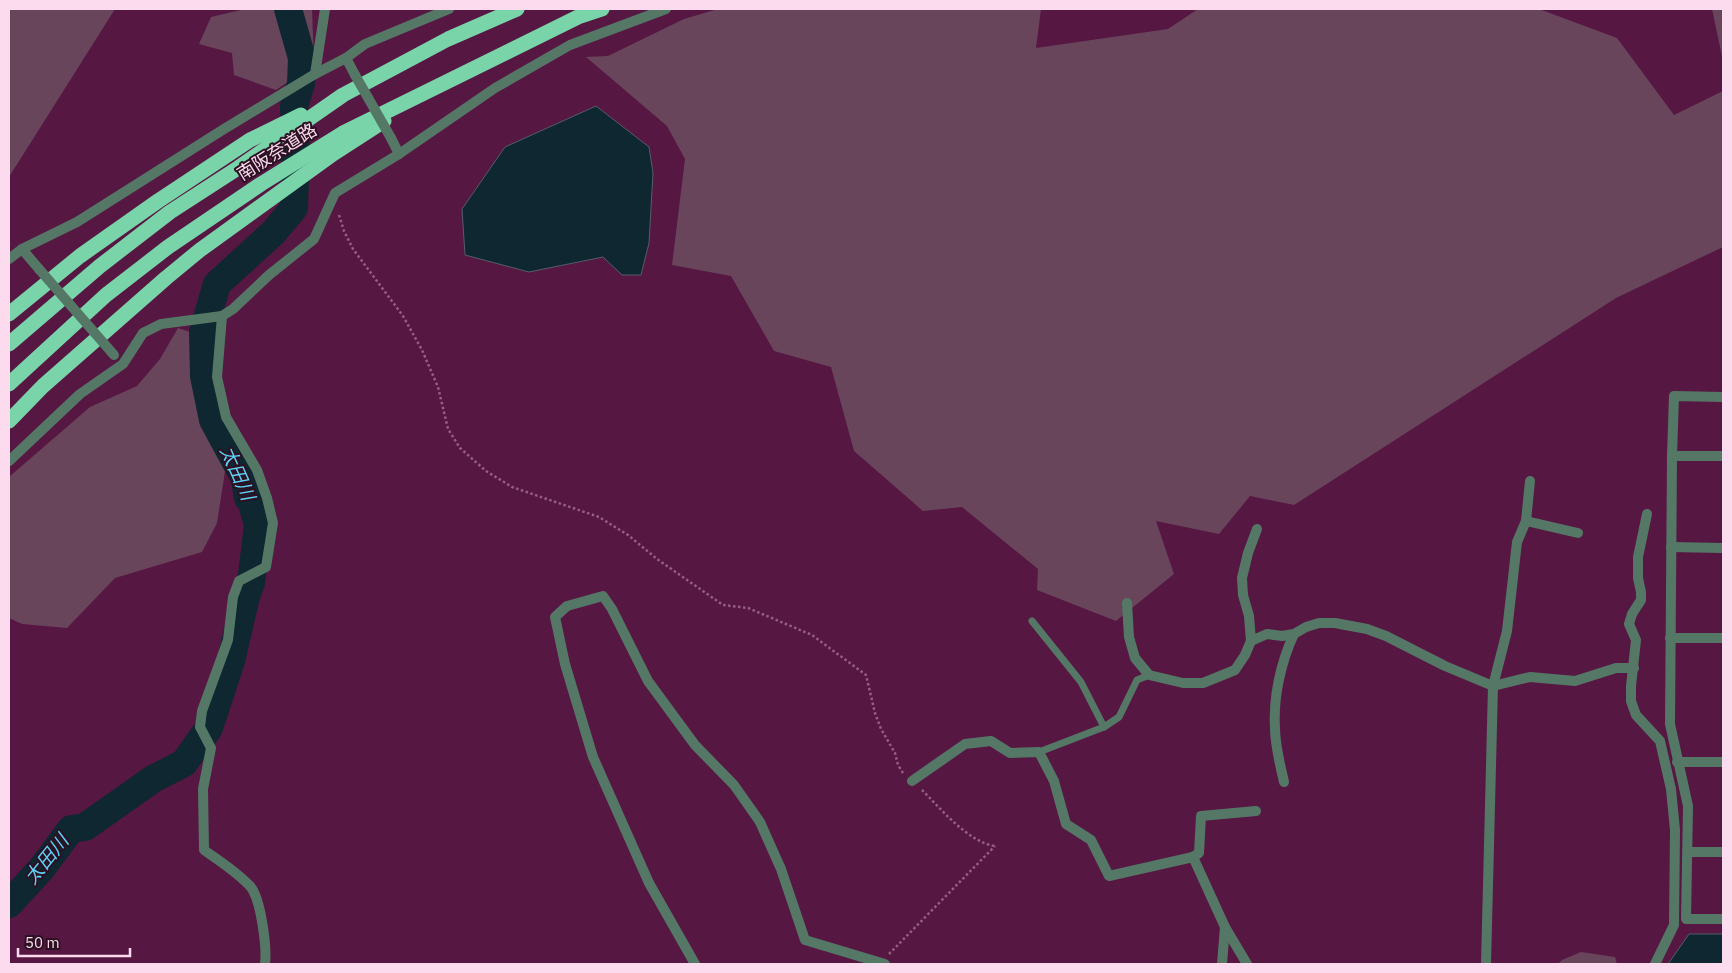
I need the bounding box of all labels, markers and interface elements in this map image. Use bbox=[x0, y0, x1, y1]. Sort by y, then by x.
street label: 南阪奈道路 bbox=[232, 118, 321, 185]
water label: 太田川 bbox=[215, 442, 261, 506]
water label: 太田川 bbox=[19, 828, 75, 889]
scale bar bbox=[18, 926, 130, 958]
text: 50 m bbox=[25, 933, 60, 952]

